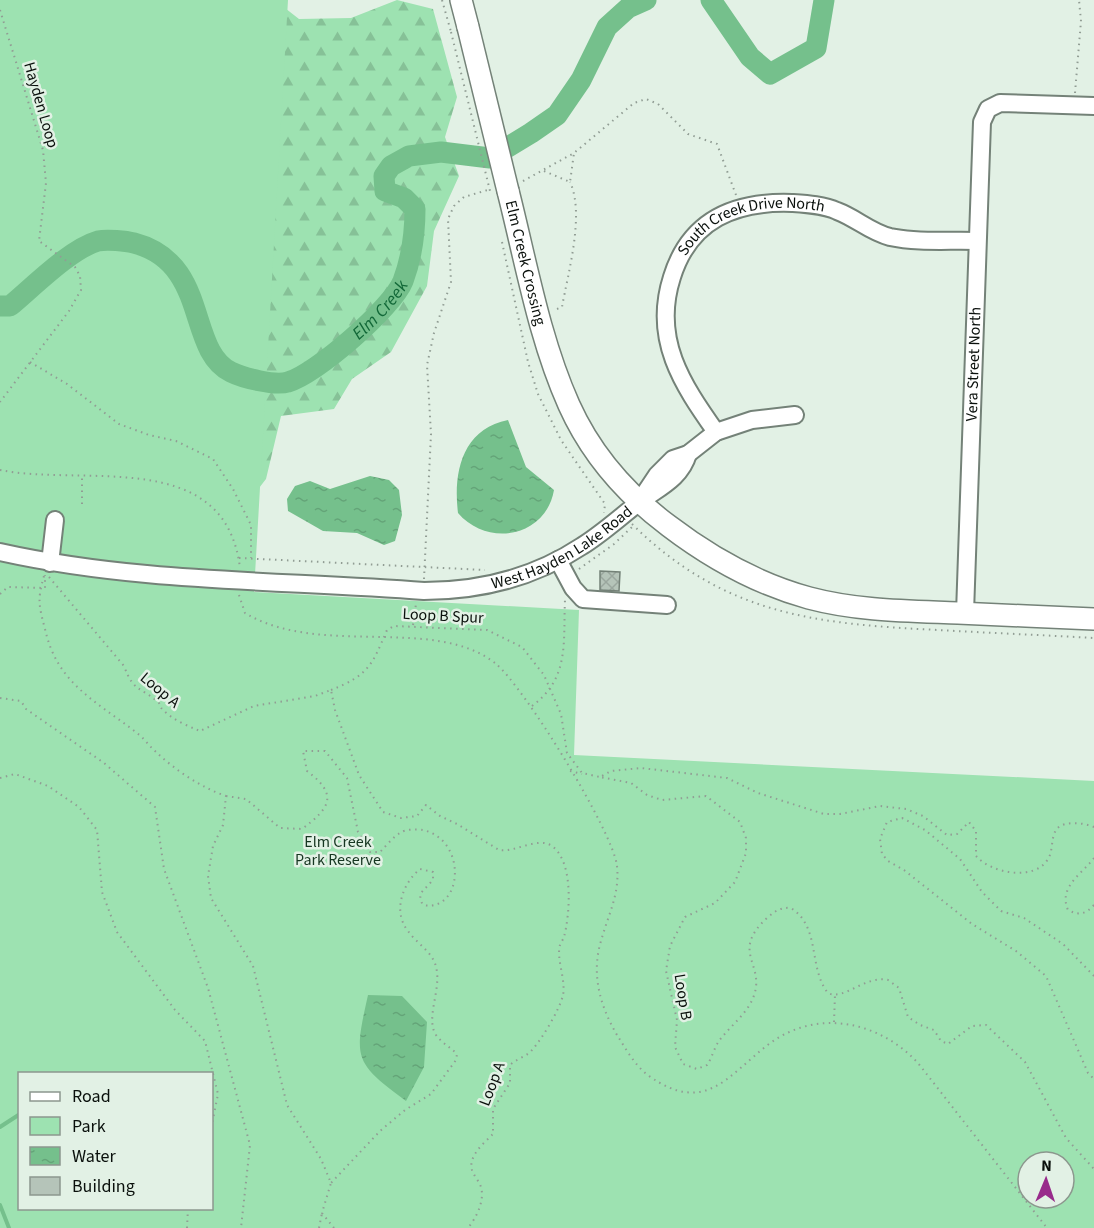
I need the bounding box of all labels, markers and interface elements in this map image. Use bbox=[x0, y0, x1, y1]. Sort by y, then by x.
street label: Hayden Loop bbox=[18, 59, 64, 151]
street label: South Creek Drive North bbox=[672, 192, 827, 260]
street label: Elm Creek Crossing bbox=[500, 198, 551, 328]
water label: Elm Creek bbox=[346, 275, 414, 345]
street label: Vera Street North bbox=[961, 307, 987, 422]
street label: West Hayden Lake Road bbox=[489, 501, 637, 595]
street label: Loop B Spur bbox=[402, 603, 485, 629]
street label: Loop A bbox=[135, 667, 185, 713]
park label: Elm Creek Park Reserve bbox=[295, 831, 381, 871]
street label: Loop B bbox=[669, 972, 697, 1022]
street label: Loop A bbox=[474, 1058, 511, 1109]
legend bbox=[18, 1072, 213, 1210]
text: Road bbox=[72, 1084, 111, 1109]
text: Park bbox=[72, 1114, 106, 1139]
text: Water bbox=[72, 1144, 116, 1169]
north arrow bbox=[1016, 1150, 1076, 1210]
text: N bbox=[1041, 1155, 1052, 1177]
text: Building bbox=[72, 1174, 135, 1199]

